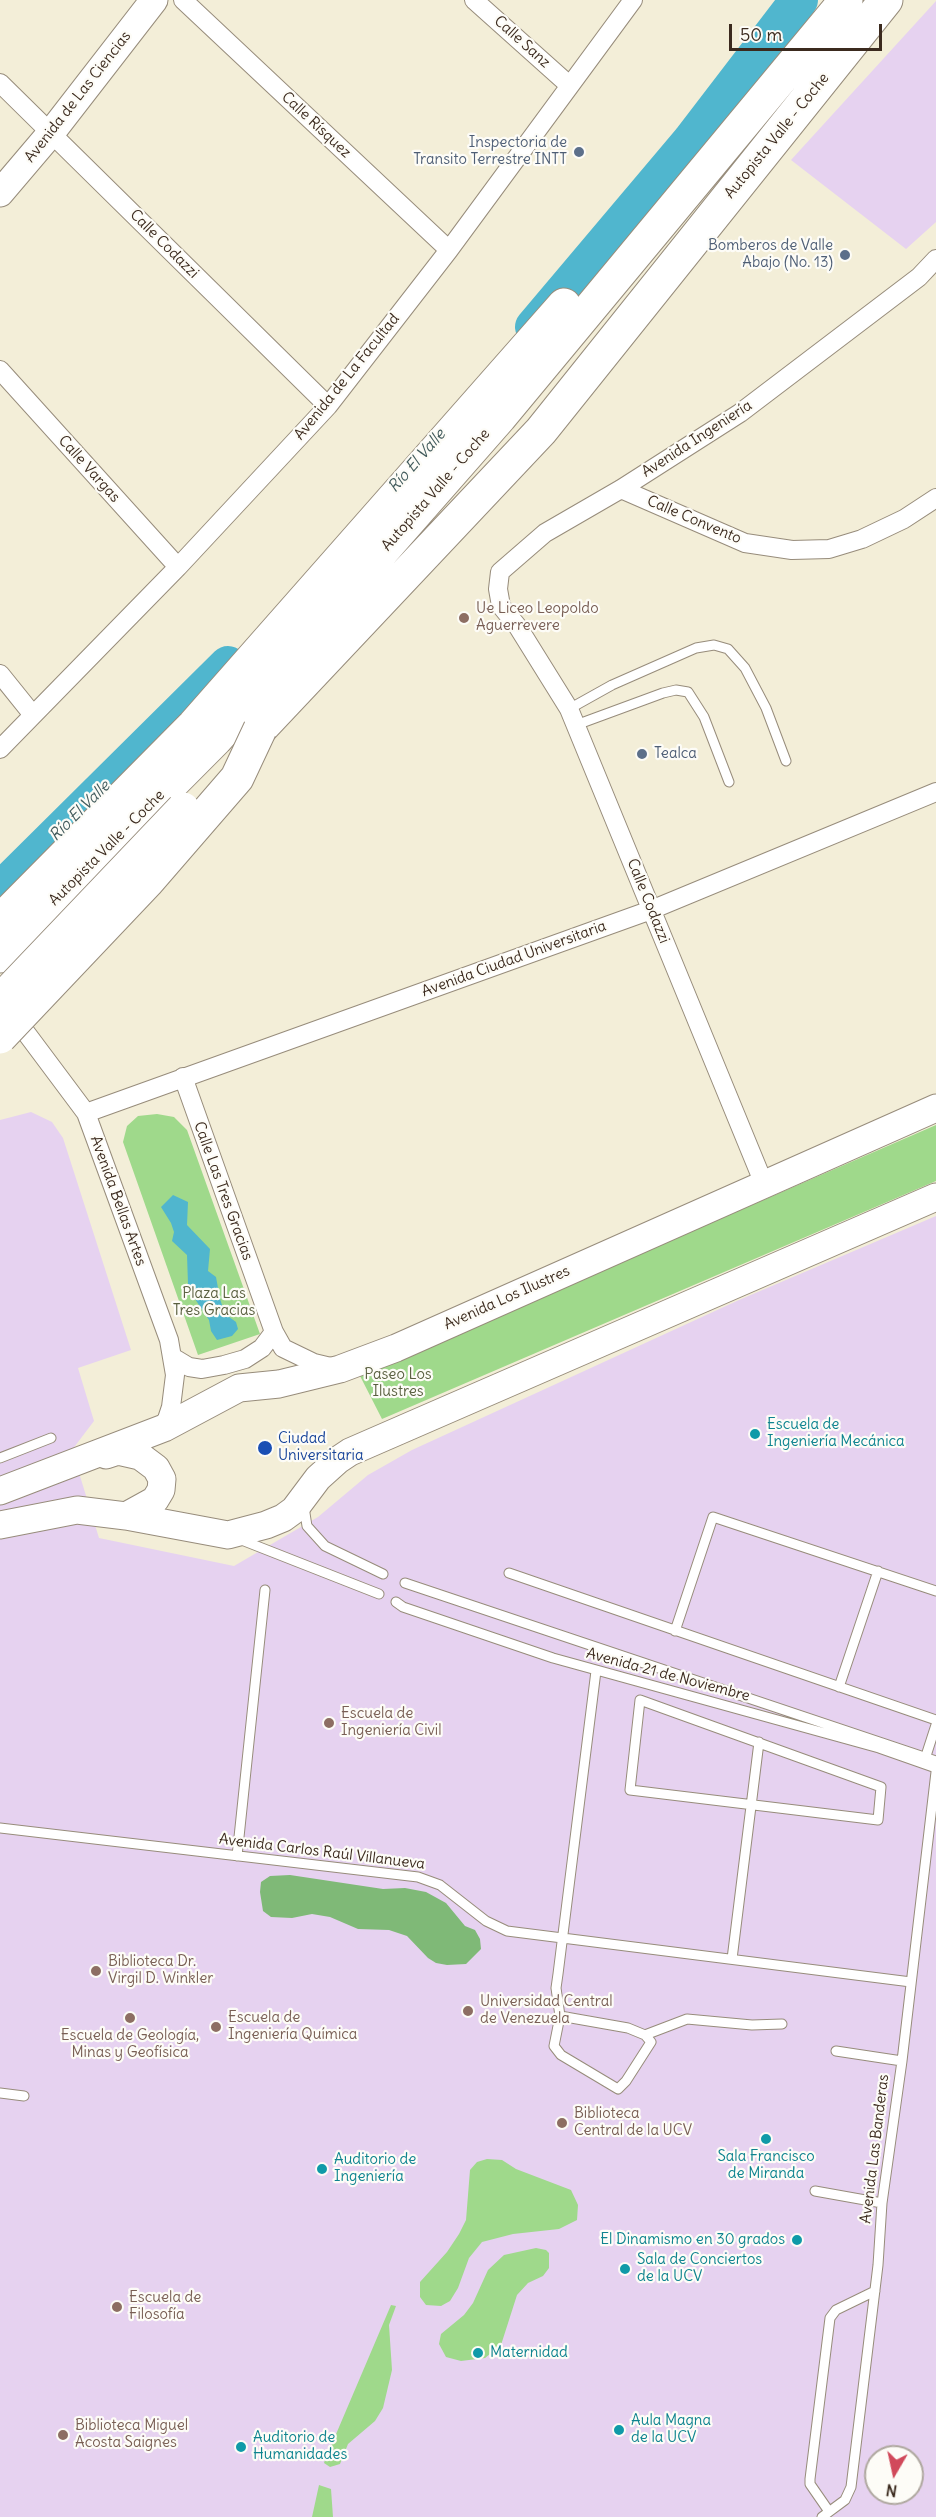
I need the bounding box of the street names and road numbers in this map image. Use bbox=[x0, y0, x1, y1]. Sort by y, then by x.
street label: Calle Sanz bbox=[490, 12, 554, 72]
street label: Avenida de Las Ciencias bbox=[21, 28, 135, 166]
street label: Autopista Valle - Coche bbox=[721, 70, 833, 202]
street label: Calle Rísquez bbox=[277, 88, 355, 162]
street label: Calle Codazzi bbox=[126, 206, 202, 282]
street label: Avenida de La Facultad bbox=[291, 310, 403, 444]
street label: Avenida Ingeniería bbox=[639, 397, 755, 481]
street label: Autopista Valle - Coche bbox=[378, 425, 494, 555]
street label: Calle Vargas bbox=[54, 432, 124, 506]
street label: Calle Convento bbox=[644, 492, 744, 548]
street label: Autopista Valle - Coche bbox=[45, 786, 169, 910]
street label: Calle Codazzi bbox=[623, 856, 673, 946]
street label: Avenida Ciudad Universitaria bbox=[419, 917, 609, 1001]
street label: Calle Las Tres Gracias bbox=[190, 1119, 256, 1263]
street label: Avenida Bellas Artes bbox=[86, 1134, 150, 1268]
street label: Avenida Los Ilustres bbox=[441, 1262, 573, 1334]
street label: Avenida 21 de Noviembre bbox=[584, 1644, 752, 1706]
street label: Avenida Carlos Raúl Villanueva bbox=[218, 1830, 426, 1874]
street label: Avenida Las Banderas bbox=[857, 2073, 893, 2225]

